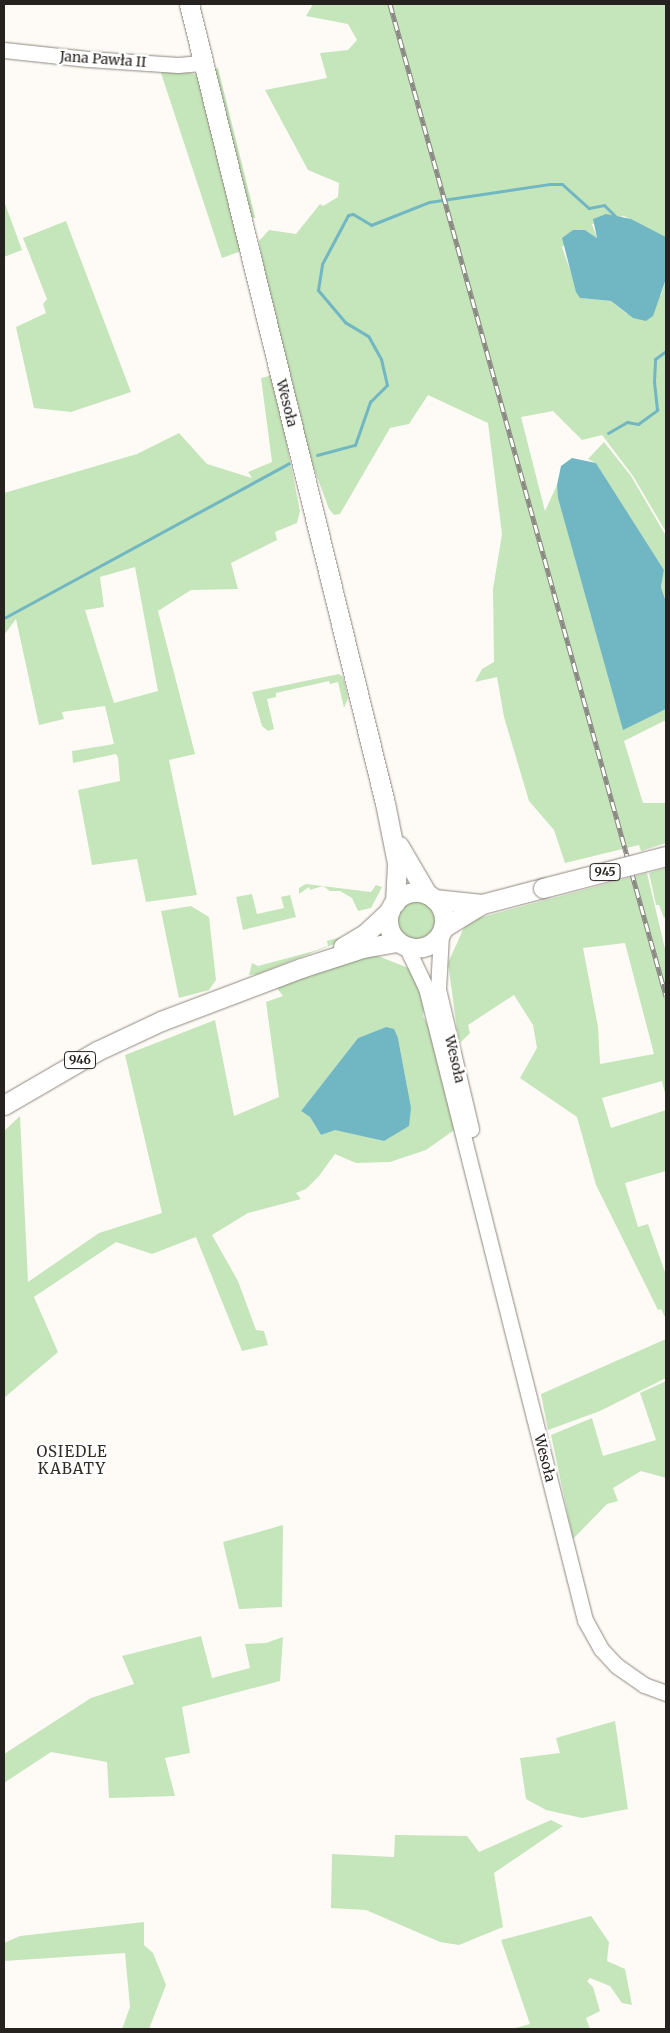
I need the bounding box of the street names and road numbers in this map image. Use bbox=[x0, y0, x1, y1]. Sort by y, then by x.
street label: Jana Pawła II bbox=[59, 48, 147, 70]
street label: Wesoła bbox=[273, 377, 301, 429]
road number: 945 bbox=[589, 862, 621, 882]
street label: Wesoła bbox=[441, 1034, 469, 1084]
road number: 946 bbox=[64, 1050, 96, 1070]
street label: Wesoła bbox=[531, 1432, 559, 1484]

